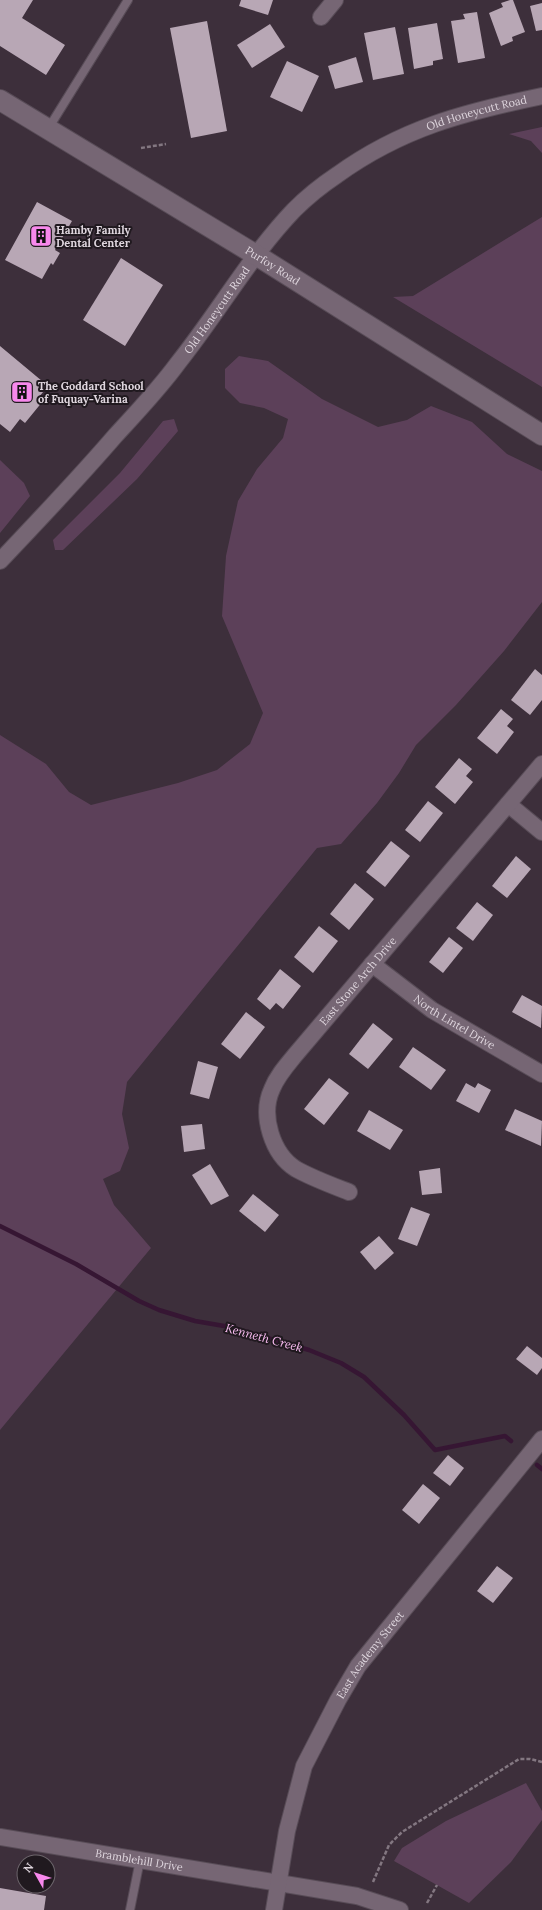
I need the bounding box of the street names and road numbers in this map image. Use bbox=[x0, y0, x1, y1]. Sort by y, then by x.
street label: Old Honeycutt Road bbox=[424, 92, 528, 133]
street label: Purfoy Road bbox=[243, 243, 303, 288]
street label: Old Honeycutt Road bbox=[181, 263, 253, 356]
street label: East Stone Arch Drive bbox=[316, 934, 399, 1028]
street label: North Lintel Drive bbox=[411, 992, 498, 1052]
street label: East Academy Street bbox=[333, 1608, 407, 1701]
street label: Bramblehill Drive bbox=[94, 1846, 184, 1874]

